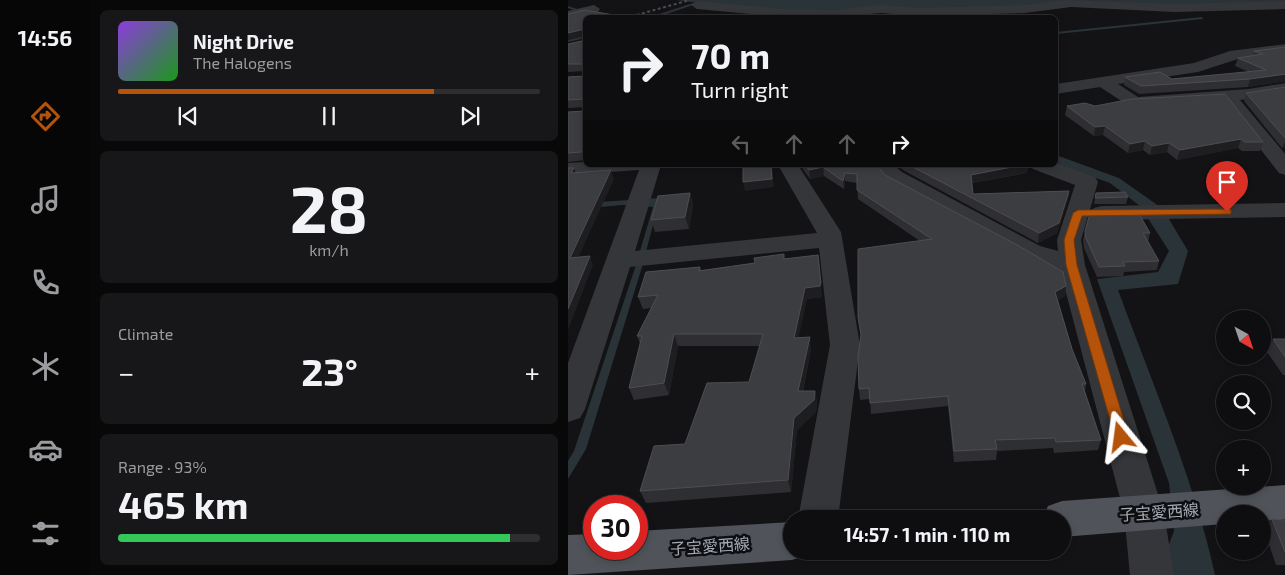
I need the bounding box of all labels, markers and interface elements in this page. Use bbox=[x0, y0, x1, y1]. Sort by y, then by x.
text: 14:56 bbox=[18, 24, 72, 50]
text: Night Drive bbox=[193, 30, 294, 53]
text: 70 m bbox=[691, 34, 770, 76]
icon: right bbox=[608, 35, 673, 100]
text: The Halogens bbox=[193, 53, 292, 72]
text: Turn right bbox=[691, 76, 789, 102]
icon: directions bbox=[28, 99, 63, 134]
icon: previous bbox=[174, 102, 202, 130]
icon: pause bbox=[315, 102, 343, 130]
icon: next bbox=[456, 102, 484, 130]
icon: left bbox=[727, 130, 755, 158]
icon: ahead bbox=[780, 130, 808, 158]
icon: ahead bbox=[833, 130, 861, 158]
icon: right bbox=[886, 130, 914, 158]
pin bbox=[1206, 161, 1248, 212]
text: 28 bbox=[290, 168, 368, 246]
icon: arrive bbox=[1213, 168, 1241, 196]
icon: music bbox=[28, 182, 63, 217]
text: km/h bbox=[309, 240, 349, 259]
icon: phone bbox=[28, 265, 63, 300]
north arrow bbox=[1216, 310, 1270, 365]
map controls bbox=[1216, 310, 1271, 560]
text: Climate bbox=[118, 324, 173, 343]
text: 23° bbox=[301, 348, 358, 394]
icon: climate bbox=[28, 349, 63, 384]
text: − bbox=[118, 355, 134, 389]
text: + bbox=[525, 355, 540, 389]
button: search bbox=[1216, 375, 1271, 430]
position arrow bbox=[1094, 410, 1146, 462]
icon: car bbox=[28, 432, 63, 467]
button: + bbox=[1216, 440, 1271, 495]
text: Range · 93% bbox=[118, 457, 207, 476]
text: 465 km bbox=[118, 481, 249, 527]
speed limit sign: 30 bbox=[583, 495, 648, 560]
street label: 子宝愛西線 bbox=[1118, 499, 1200, 524]
button: − bbox=[1216, 505, 1271, 560]
icon: filters bbox=[28, 516, 63, 551]
text: 14:57 · 1 min · 110 m bbox=[844, 523, 1010, 546]
street label: 子宝愛西線 bbox=[669, 533, 751, 558]

